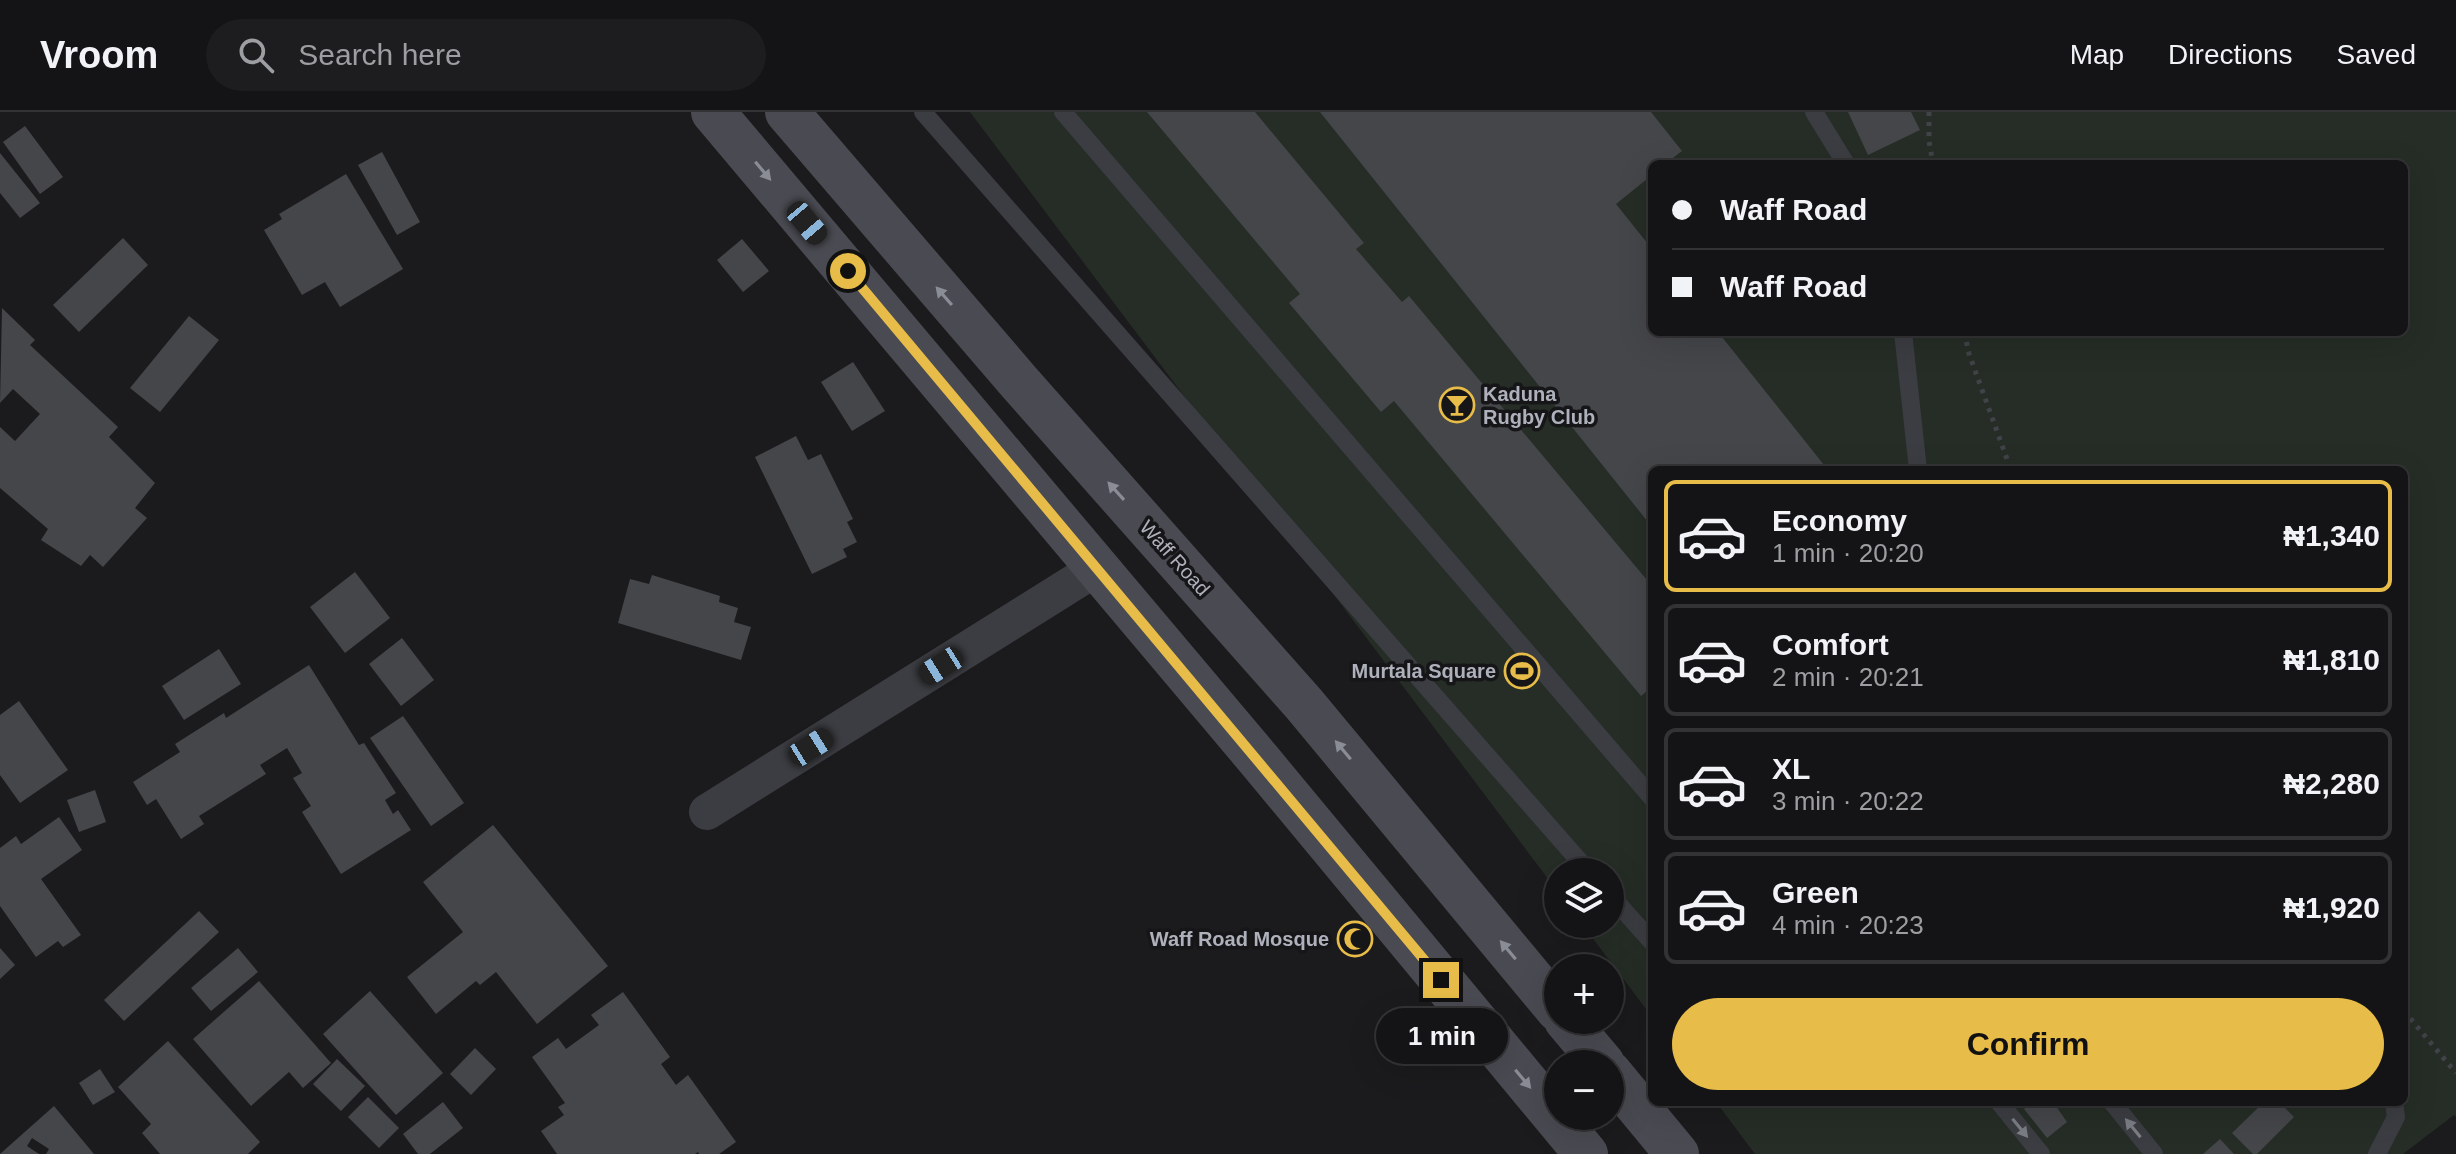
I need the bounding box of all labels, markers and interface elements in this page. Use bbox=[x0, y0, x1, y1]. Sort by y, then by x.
search box bbox=[206, 19, 766, 91]
icon: search bbox=[234, 33, 278, 77]
text: Vroom bbox=[40, 34, 158, 76]
text: Search here bbox=[298, 38, 462, 71]
text: Map bbox=[2070, 39, 2124, 70]
text: Directions bbox=[2168, 39, 2293, 70]
text: Saved bbox=[2337, 39, 2416, 70]
one-way arrow bbox=[754, 161, 771, 181]
text: Waff Road bbox=[1720, 193, 1867, 226]
car bbox=[782, 197, 832, 249]
route start bbox=[830, 253, 866, 289]
text: Waff Road bbox=[1720, 270, 1867, 303]
one-way arrow bbox=[936, 286, 954, 305]
place label: Kaduna Rugby Club bbox=[1483, 383, 1595, 428]
bar icon: Kaduna Rugby Club bbox=[1438, 386, 1476, 424]
one-way arrow bbox=[1107, 482, 1125, 501]
icon: car bbox=[1676, 500, 1748, 572]
text: Economy bbox=[1772, 504, 1907, 537]
street label: Waff Road bbox=[1136, 516, 1214, 600]
text: ₦1,340 bbox=[2283, 519, 2380, 552]
text: 1 min · 20:20 bbox=[1772, 538, 1924, 568]
icon: car bbox=[1676, 624, 1748, 696]
text: Comfort bbox=[1772, 628, 1889, 661]
car bbox=[914, 643, 968, 689]
text: ₦1,810 bbox=[2283, 643, 2380, 676]
sports icon: Murtala Square bbox=[1503, 652, 1541, 690]
place label: Murtala Square bbox=[1352, 660, 1496, 682]
text: 2 min · 20:21 bbox=[1772, 662, 1924, 692]
car bbox=[784, 724, 838, 770]
one-way arrow bbox=[1335, 740, 1351, 760]
icon: car bbox=[1676, 748, 1748, 820]
text: XL bbox=[1772, 752, 1810, 785]
text: ₦2,280 bbox=[2283, 767, 2380, 800]
text: 3 min · 20:22 bbox=[1772, 786, 1924, 816]
map controls bbox=[1544, 858, 1624, 1130]
button: layers bbox=[1544, 858, 1624, 938]
icon: car bbox=[1676, 872, 1748, 944]
text: Green bbox=[1772, 876, 1859, 909]
text: ₦1,920 bbox=[2283, 891, 2380, 924]
text: 4 min · 20:23 bbox=[1772, 910, 1924, 940]
mosque icon: Waff Road Mosque bbox=[1336, 920, 1374, 958]
place label: Waff Road Mosque bbox=[1150, 928, 1329, 950]
one-way arrow bbox=[1500, 940, 1517, 960]
button: + bbox=[1544, 954, 1624, 1034]
route end bbox=[1423, 962, 1459, 998]
button: Confirm bbox=[1672, 998, 2384, 1090]
callout: 1 min bbox=[1375, 1008, 1507, 1064]
text: 1 min bbox=[1408, 1021, 1476, 1051]
button: − bbox=[1544, 1050, 1624, 1130]
one-way arrow bbox=[1514, 1069, 1531, 1089]
one-way arrow bbox=[2011, 1118, 2028, 1138]
one-way arrow bbox=[2125, 1118, 2142, 1138]

